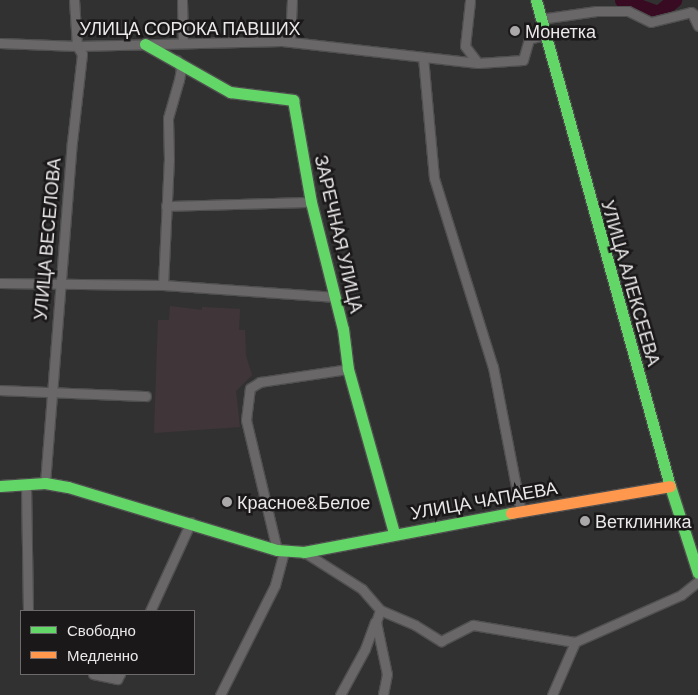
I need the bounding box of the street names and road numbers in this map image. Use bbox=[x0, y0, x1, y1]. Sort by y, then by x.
street label: УЛИЦА СОРОКА ПАВШИХ bbox=[79, 17, 301, 39]
street label: ЗАРЕЧНАЯ УЛИЦА bbox=[310, 153, 368, 315]
street label: УЛИЦА ВЕСЕЛОВА bbox=[29, 157, 65, 321]
street label: УЛИЦА АЛЕКСЕЕВА bbox=[597, 198, 665, 368]
street label: УЛИЦА ЧАПАЕВА bbox=[409, 476, 559, 524]

